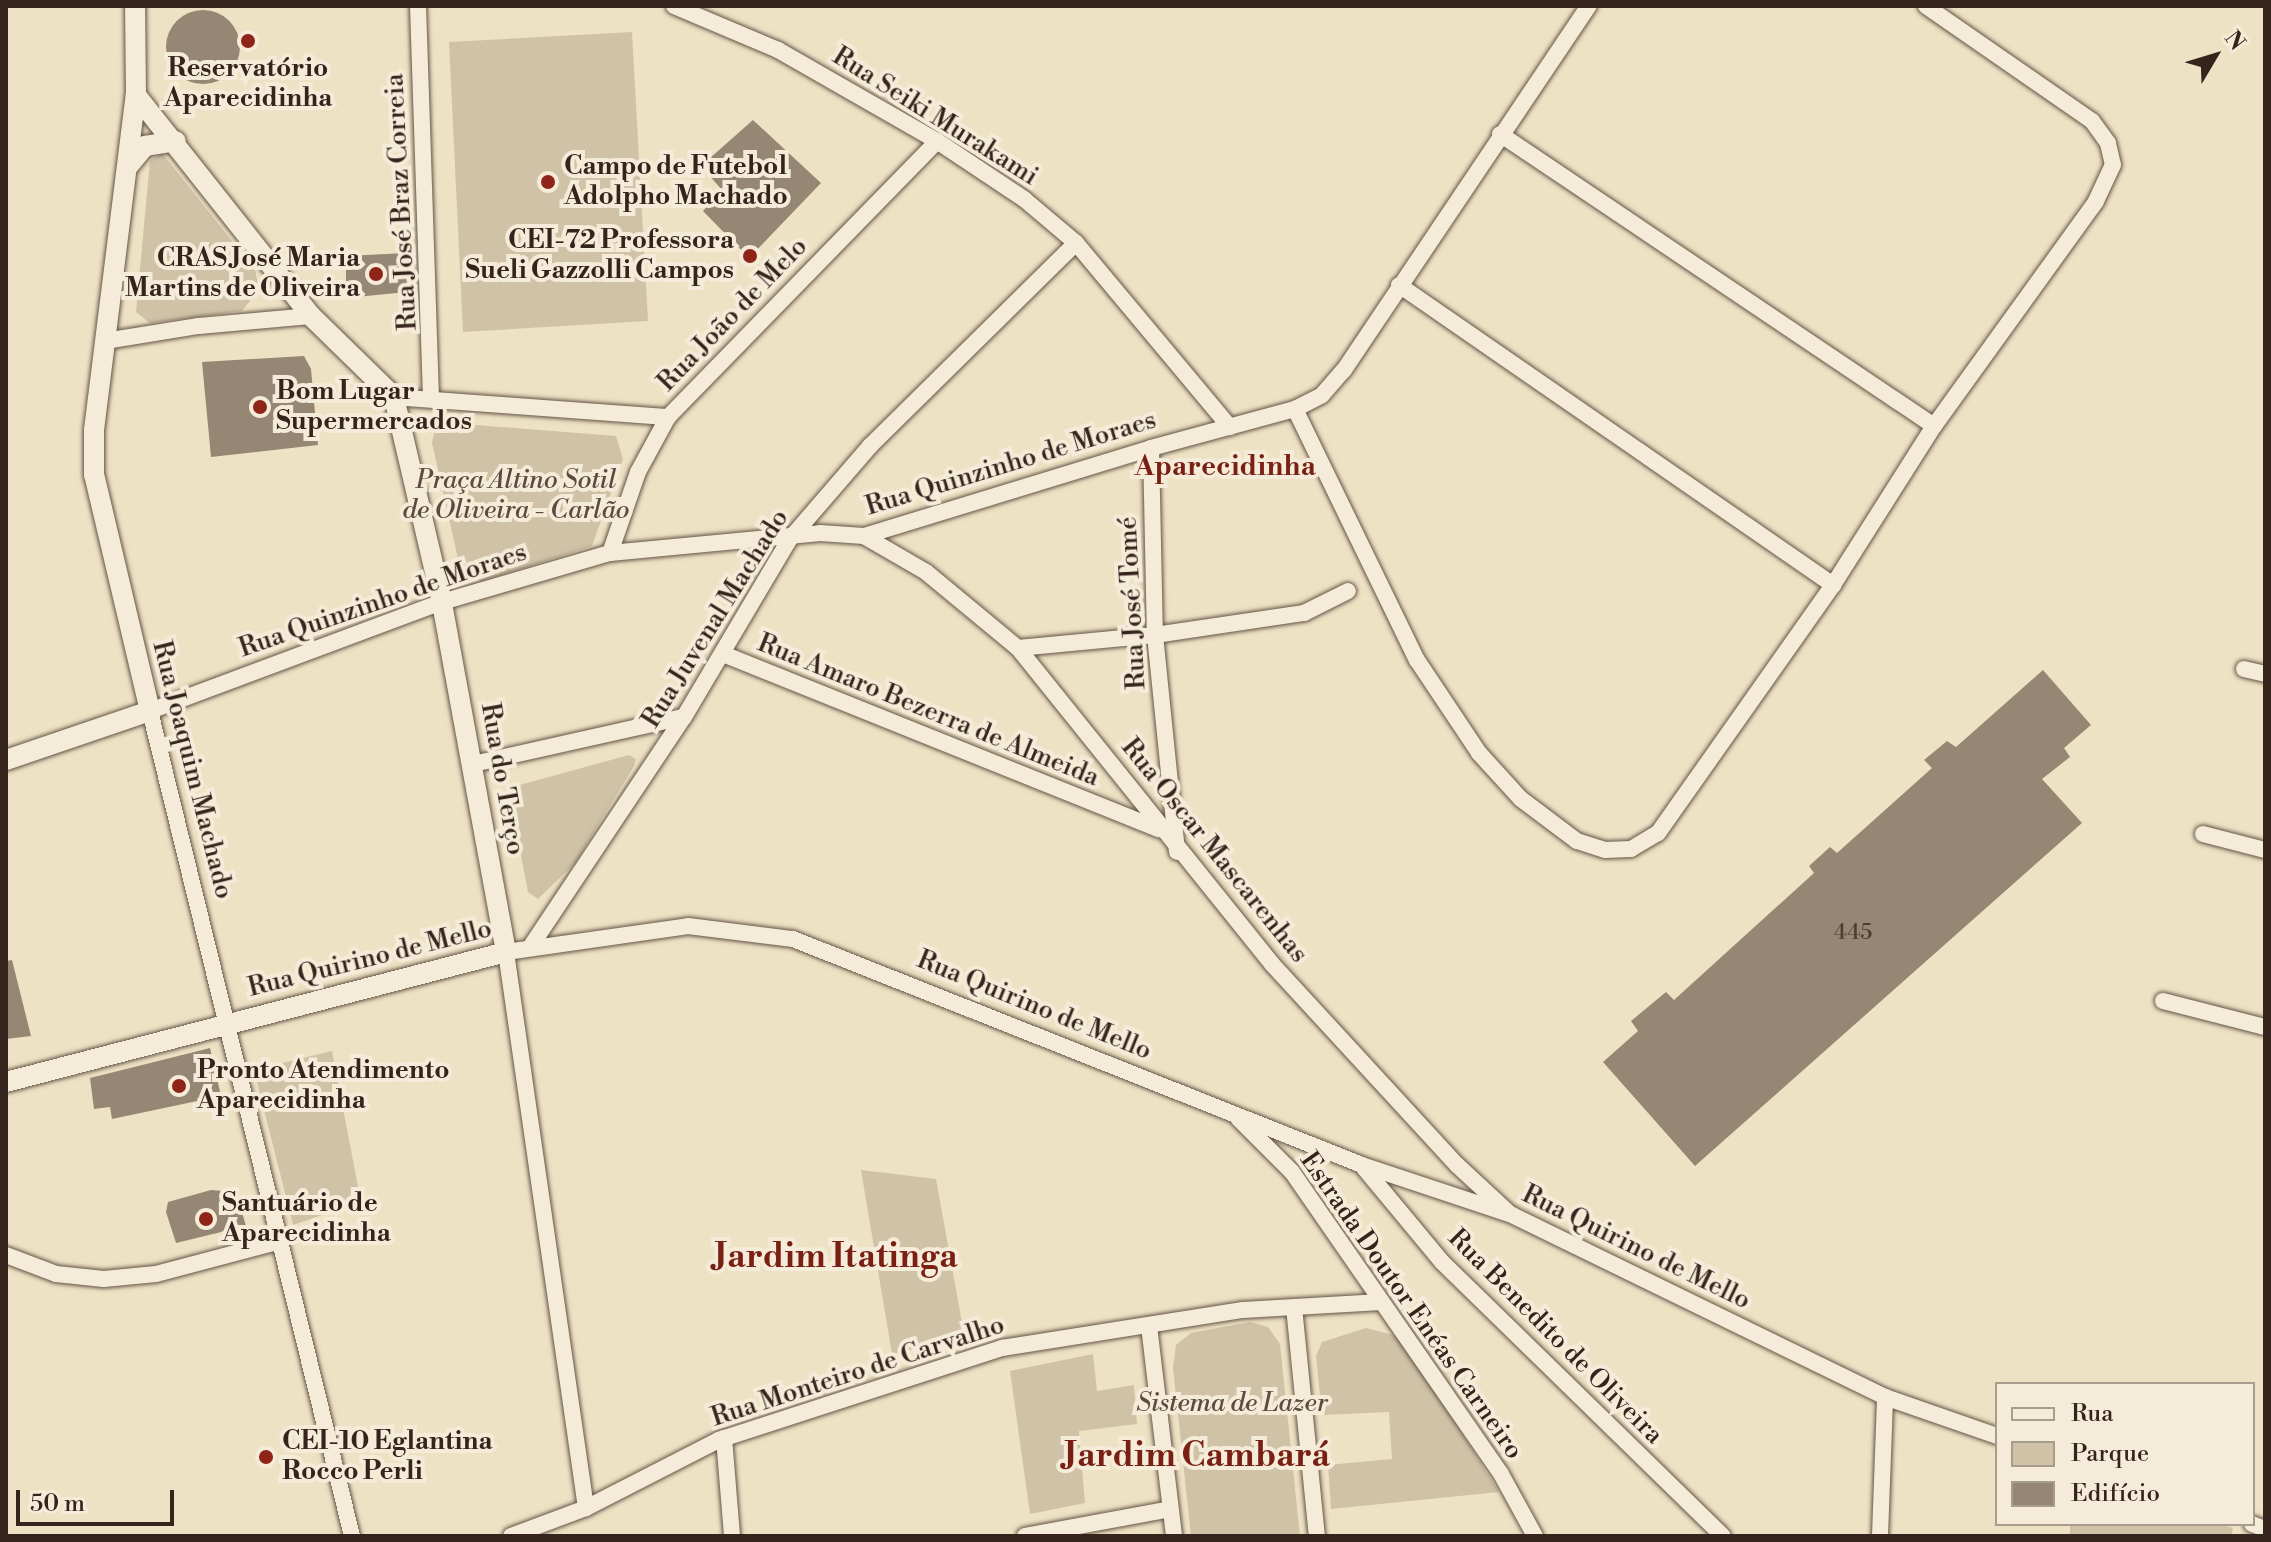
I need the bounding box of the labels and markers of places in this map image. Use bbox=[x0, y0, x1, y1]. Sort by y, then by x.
marker: Reservatório Aparecidinha bbox=[239, 32, 257, 50]
place label: Reservatório Aparecidinha bbox=[164, 53, 332, 114]
place label: Campo de Futebol Adolpho Machado bbox=[564, 151, 788, 212]
marker: Campo de Futebol Adolpho Machado bbox=[539, 173, 557, 191]
place label: CEI-72 Professora Sueli Gazzolli Campos bbox=[465, 225, 734, 286]
place label: CRAS José Maria Martins de Oliveira bbox=[125, 243, 360, 304]
marker: CEI-72 Professora Sueli Gazzolli Campos bbox=[741, 247, 759, 265]
marker: CRAS José Maria Martins de Oliveira bbox=[367, 265, 385, 283]
place label: Bom Lugar Supermercados bbox=[276, 376, 472, 438]
marker: Bom Lugar Supermercados bbox=[251, 398, 269, 416]
place label: Pronto Atendimento Aparecidinha bbox=[197, 1055, 449, 1116]
marker: Pronto Atendimento Aparecidinha bbox=[168, 1075, 190, 1097]
place label: Santuário de Aparecidinha bbox=[222, 1188, 391, 1250]
marker: Santuário de Aparecidinha bbox=[197, 1210, 215, 1228]
place label: CEI-10 Eglantina Rocco Perli bbox=[282, 1426, 492, 1488]
marker: CEI-10 Eglantina Rocco Perli bbox=[257, 1448, 275, 1466]

